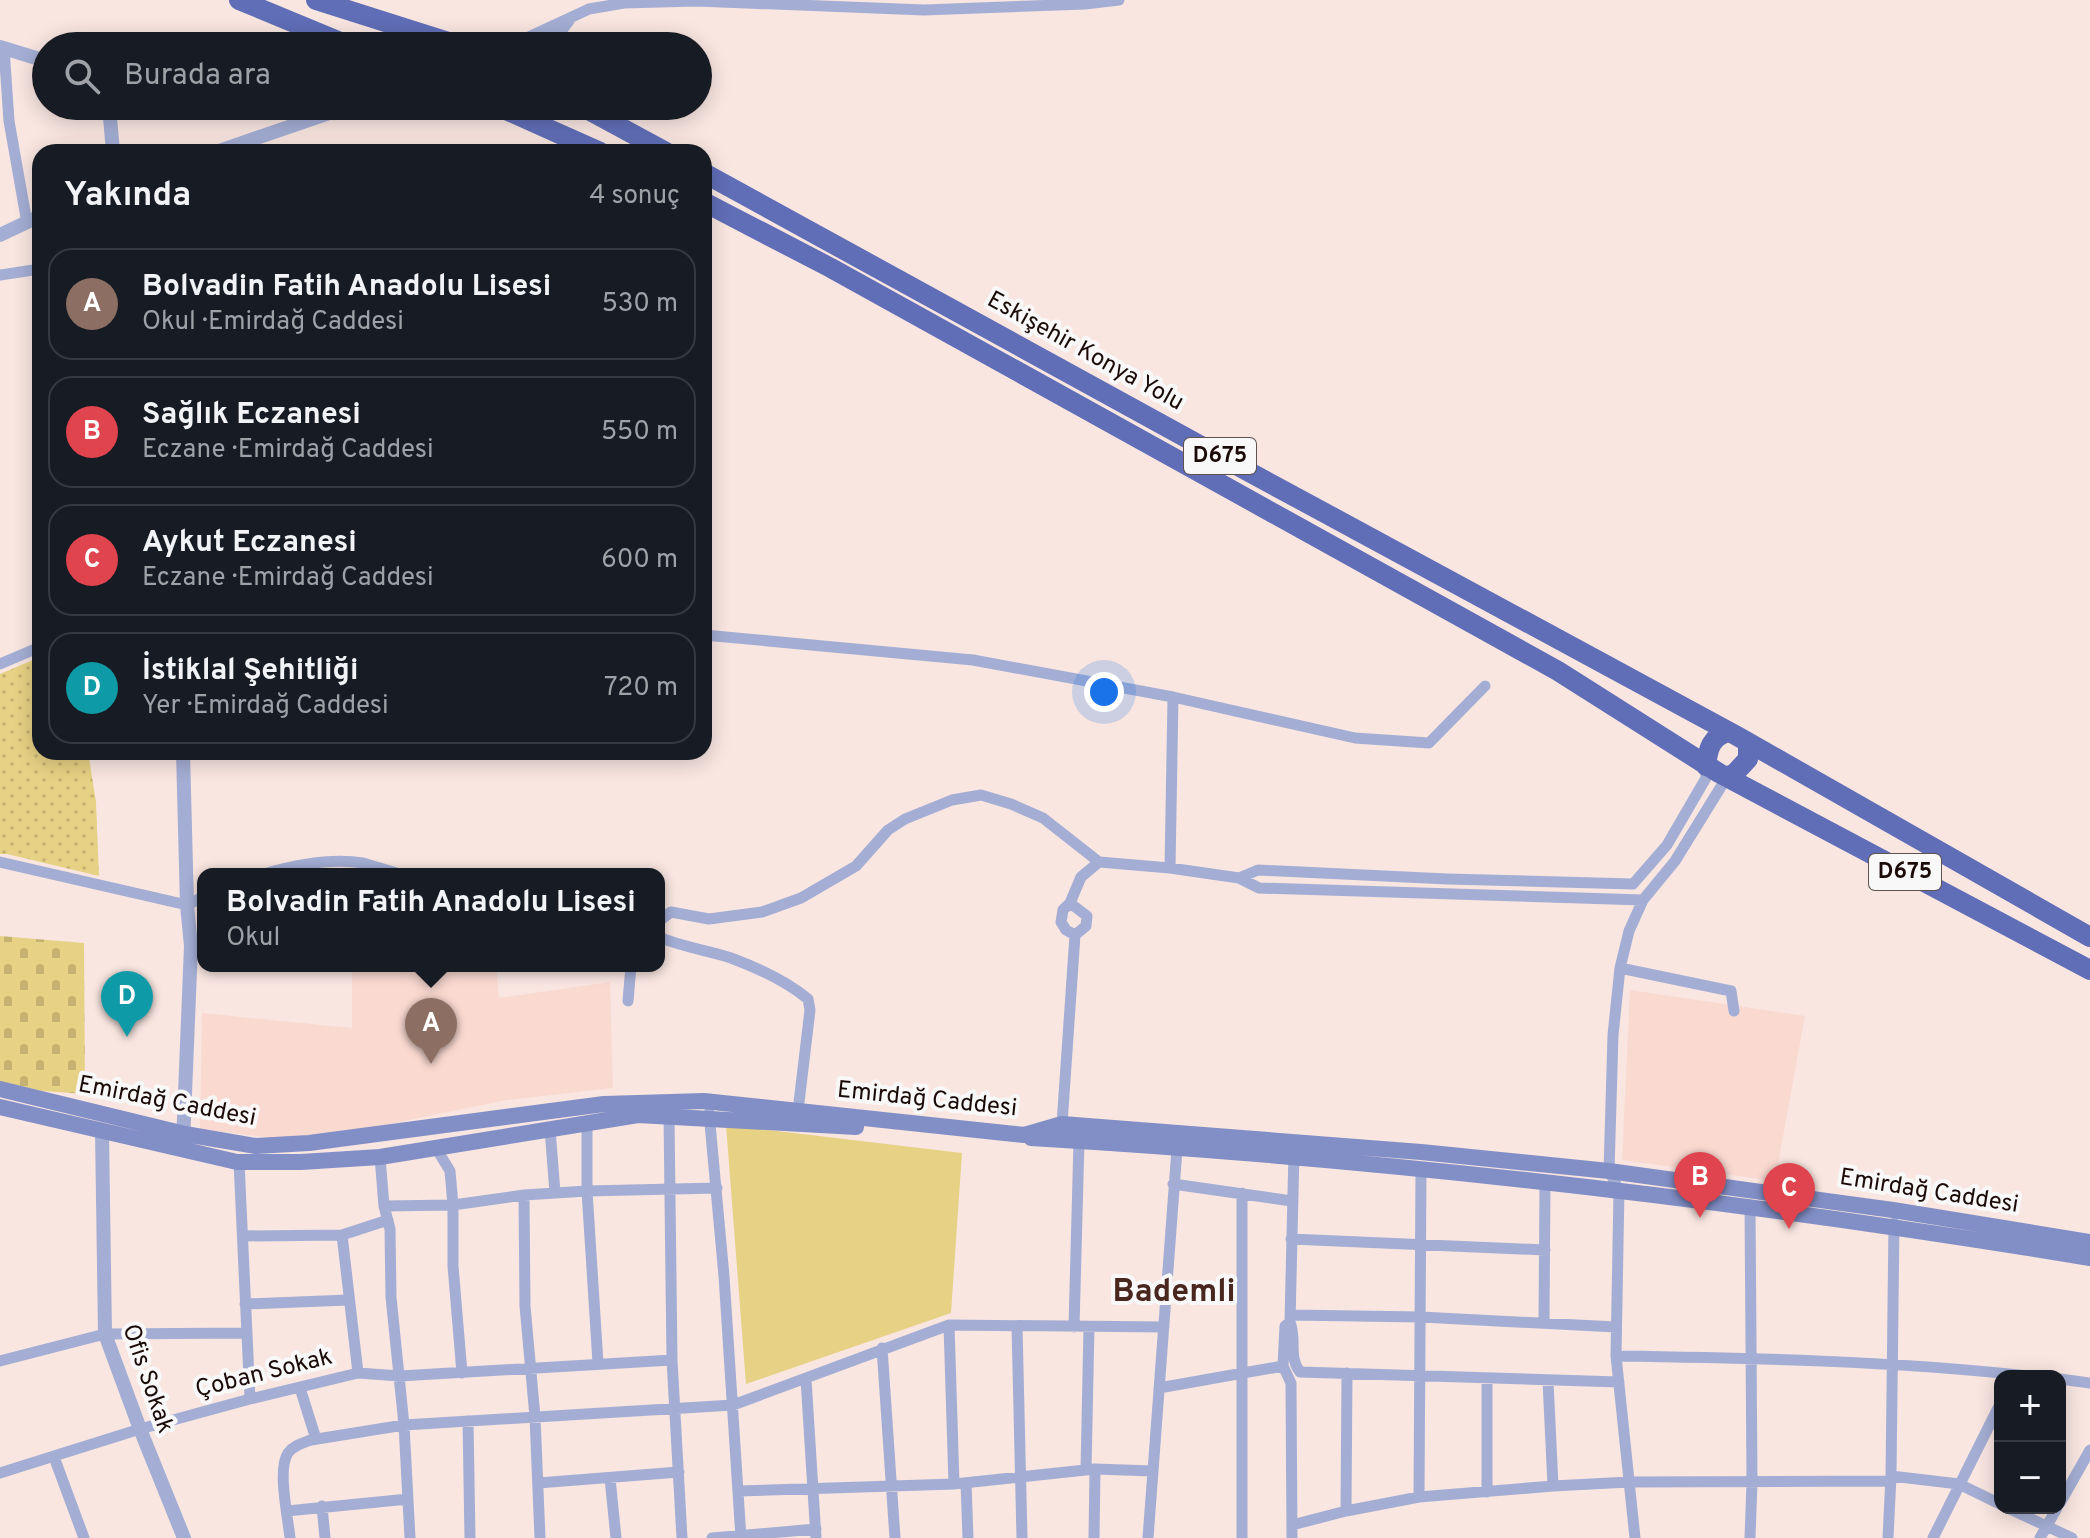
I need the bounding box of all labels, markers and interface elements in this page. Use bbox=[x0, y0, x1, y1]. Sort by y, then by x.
search box bbox=[32, 32, 712, 120]
icon: search bbox=[60, 54, 104, 98]
text: Burada ara bbox=[124, 58, 271, 95]
text: Yakında bbox=[64, 175, 191, 218]
text: 4 sonuç bbox=[589, 180, 680, 213]
text: Bolvadin Fatih Anadolu Lisesi bbox=[142, 269, 551, 306]
street label: Eskişehir Konya Yolu bbox=[981, 285, 1189, 419]
text: A bbox=[83, 288, 101, 321]
text: 530 m bbox=[602, 288, 678, 321]
text: Okul · Emirdağ Caddesi bbox=[142, 306, 404, 339]
text: Sağlık Eczanesi bbox=[142, 397, 361, 434]
text: B bbox=[83, 416, 101, 449]
text: 550 m bbox=[601, 416, 678, 449]
text: Eczane · Emirdağ Caddesi bbox=[142, 434, 434, 467]
road number: D675 bbox=[1184, 438, 1256, 474]
text: Aykut Eczanesi bbox=[142, 525, 357, 562]
text: C bbox=[84, 544, 100, 577]
text: 600 m bbox=[601, 544, 678, 577]
text: Eczane · Emirdağ Caddesi bbox=[142, 562, 434, 595]
text: İstiklal Şehitliği bbox=[142, 653, 358, 690]
text: D bbox=[83, 672, 101, 705]
text: 720 m bbox=[604, 672, 678, 705]
your location bbox=[1084, 672, 1124, 712]
text: Yer · Emirdağ Caddesi bbox=[142, 690, 389, 723]
road number: D675 bbox=[1869, 854, 1941, 890]
popup bbox=[197, 868, 665, 972]
text: Bolvadin Fatih Anadolu Lisesi bbox=[226, 885, 636, 922]
text: Okul bbox=[226, 922, 280, 955]
pin: D bbox=[101, 971, 153, 1037]
pin: A bbox=[405, 998, 457, 1064]
street label: Emirdağ Caddesi bbox=[75, 1070, 259, 1134]
street label: Emirdağ Caddesi bbox=[836, 1076, 1018, 1124]
pin: B bbox=[1674, 1152, 1726, 1218]
pin: C bbox=[1763, 1163, 1815, 1229]
street label: Emirdağ Caddesi bbox=[1837, 1163, 2021, 1221]
district label: Bademli bbox=[1112, 1273, 1236, 1313]
street label: Ofis Sokak bbox=[114, 1321, 180, 1437]
street label: Çoban Sokak bbox=[193, 1343, 335, 1405]
map controls bbox=[1994, 1370, 2066, 1514]
button: + bbox=[1994, 1370, 2066, 1442]
button: − bbox=[1994, 1442, 2066, 1514]

